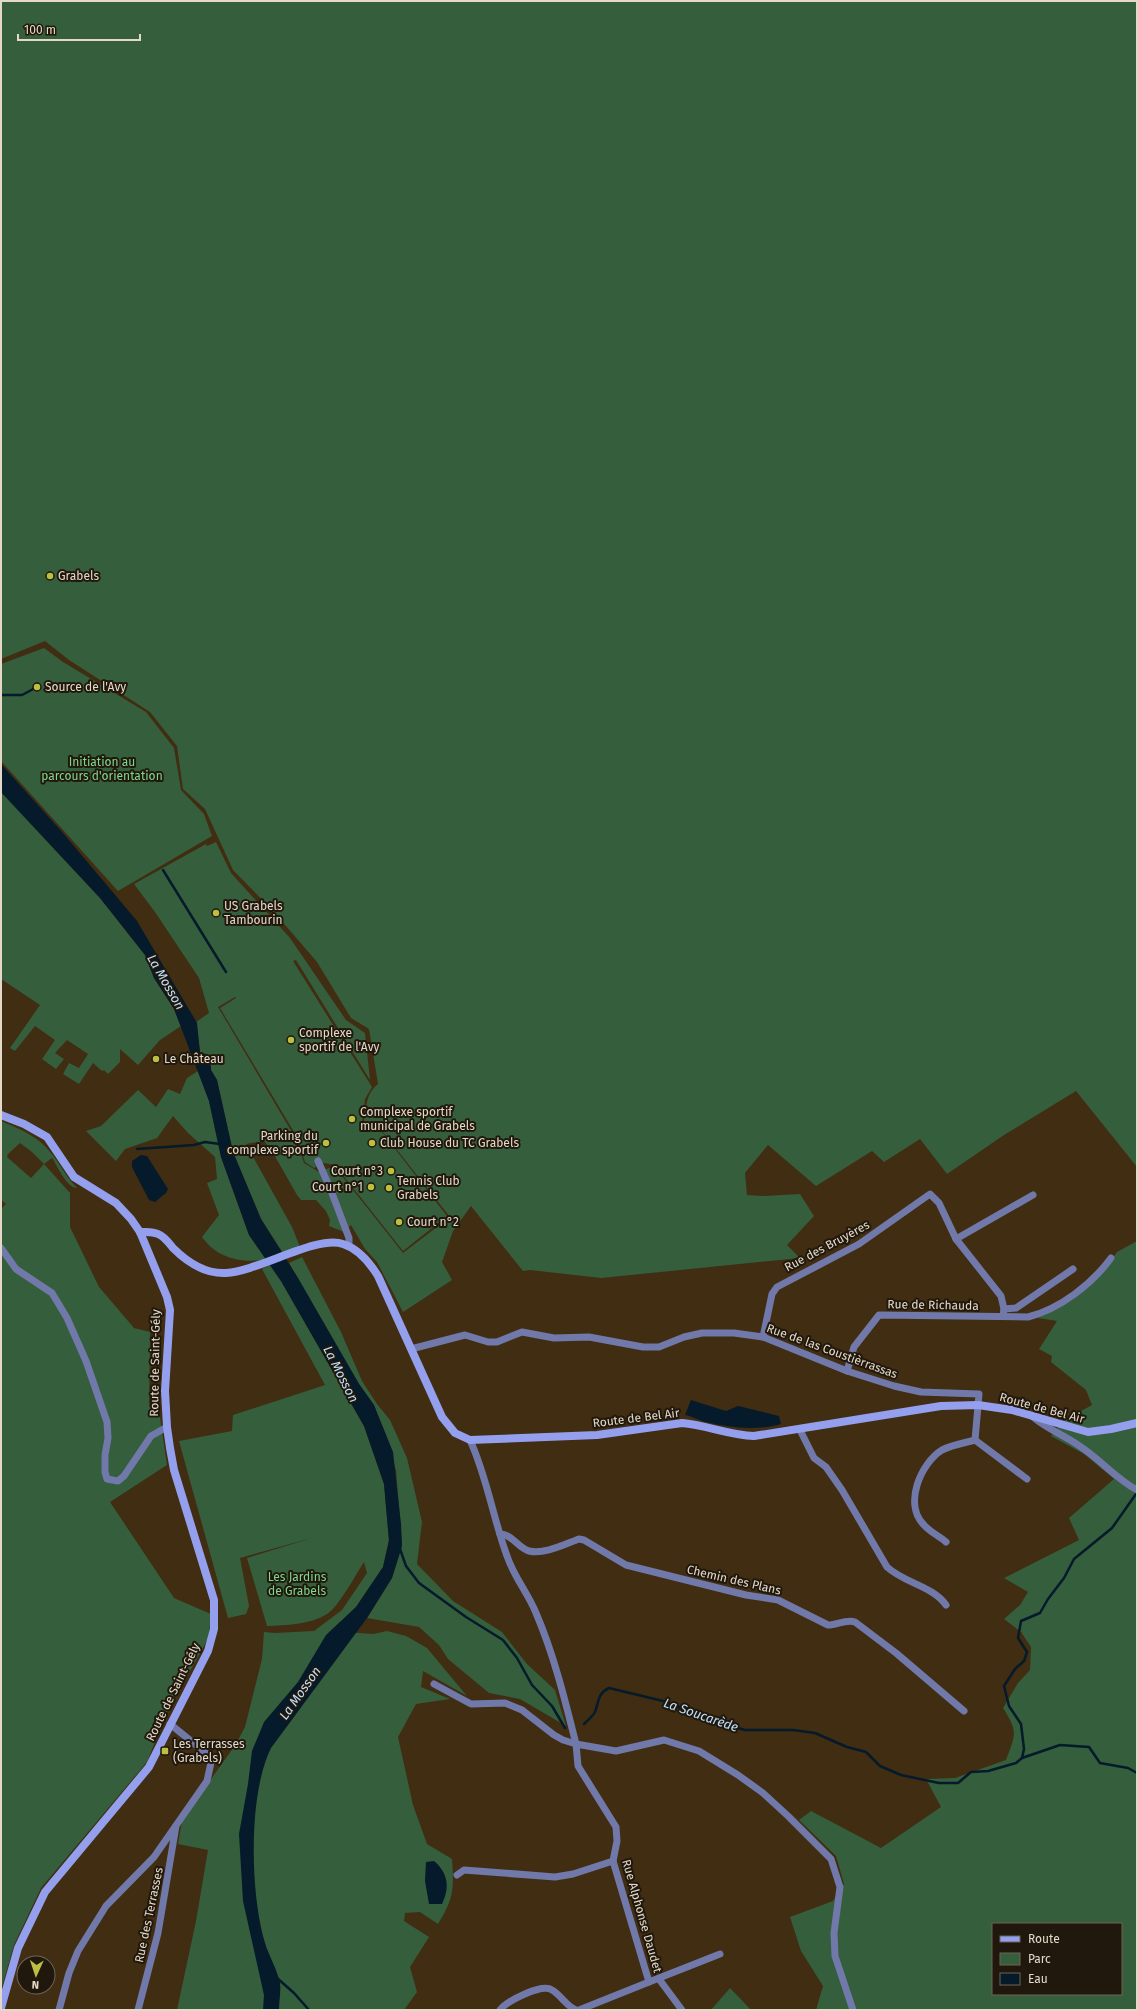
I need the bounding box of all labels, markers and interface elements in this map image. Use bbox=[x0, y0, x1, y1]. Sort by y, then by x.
scale bar bbox=[18, 16, 140, 42]
text: 100 m bbox=[24, 23, 56, 37]
place label: Grabels bbox=[58, 569, 99, 583]
marker: Grabels bbox=[45, 571, 55, 581]
place label: Source de l'Avy bbox=[45, 680, 126, 694]
marker: Source de l'Avy bbox=[32, 682, 42, 692]
park label: Initiation au parcours d'orientation bbox=[41, 755, 163, 783]
place label: US Grabels Tambourin bbox=[224, 899, 283, 927]
marker: US Grabels Tambourin bbox=[211, 908, 221, 918]
water label: La Mosson bbox=[144, 952, 188, 1012]
place label: Complexe sportif de l'Avy bbox=[299, 1026, 380, 1054]
marker: Complexe sportif de l'Avy bbox=[286, 1035, 296, 1045]
place label: Le Château bbox=[164, 1052, 224, 1066]
marker: Le Château bbox=[151, 1054, 161, 1064]
place label: Complexe sportif municipal de Grabels bbox=[360, 1105, 475, 1133]
marker: Complexe sportif municipal de Grabels bbox=[347, 1114, 357, 1124]
place label: Parking du complexe sportif bbox=[227, 1129, 319, 1157]
place label: Club House du TC Grabels bbox=[380, 1136, 519, 1150]
marker: Parking du complexe sportif bbox=[321, 1138, 331, 1148]
marker: Club House du TC Grabels bbox=[367, 1138, 377, 1148]
place label: Court n°3 bbox=[331, 1164, 383, 1178]
marker: Court n°3 bbox=[386, 1166, 396, 1176]
place label: Tennis Club Grabels bbox=[397, 1174, 460, 1202]
place label: Court n°1 bbox=[312, 1180, 363, 1194]
marker: Court n°1 bbox=[366, 1182, 376, 1192]
marker: Tennis Club Grabels bbox=[384, 1183, 394, 1193]
place label: Court n°2 bbox=[407, 1215, 459, 1229]
marker: Court n°2 bbox=[394, 1217, 404, 1227]
street label: Rue des Bruyères bbox=[782, 1218, 872, 1274]
street label: Rue de Richauda bbox=[887, 1297, 979, 1313]
street label: Route de Saint-Gély bbox=[147, 1309, 163, 1417]
street label: Rue de las Coustièrrassas bbox=[765, 1321, 900, 1381]
water label: La Mosson bbox=[320, 1343, 362, 1405]
street label: Route de Bel Air bbox=[998, 1390, 1086, 1426]
street label: Route de Bel Air bbox=[592, 1406, 681, 1430]
street label: Chemin des Plans bbox=[686, 1562, 783, 1598]
park label: Les Jardins de Grabels bbox=[268, 1570, 327, 1598]
street label: Route de Saint-Gély bbox=[143, 1641, 203, 1743]
water label: La Mosson bbox=[276, 1664, 324, 1722]
water label: La Soucarède bbox=[662, 1695, 740, 1735]
place label: Les Terrasses (Grabels) bbox=[173, 1737, 245, 1765]
marker: Les Terrasses (Grabels) bbox=[160, 1746, 170, 1756]
street label: Rue Alphonse Daudet bbox=[619, 1858, 665, 1975]
street label: Rue des Terrasses bbox=[132, 1866, 166, 1964]
legend bbox=[992, 1923, 1122, 1995]
text: Route bbox=[1028, 1932, 1060, 1946]
text: Parc bbox=[1028, 1952, 1051, 1966]
north arrow bbox=[16, 1955, 56, 1995]
text: Eau bbox=[1028, 1972, 1048, 1986]
text: N bbox=[32, 1978, 39, 1991]

